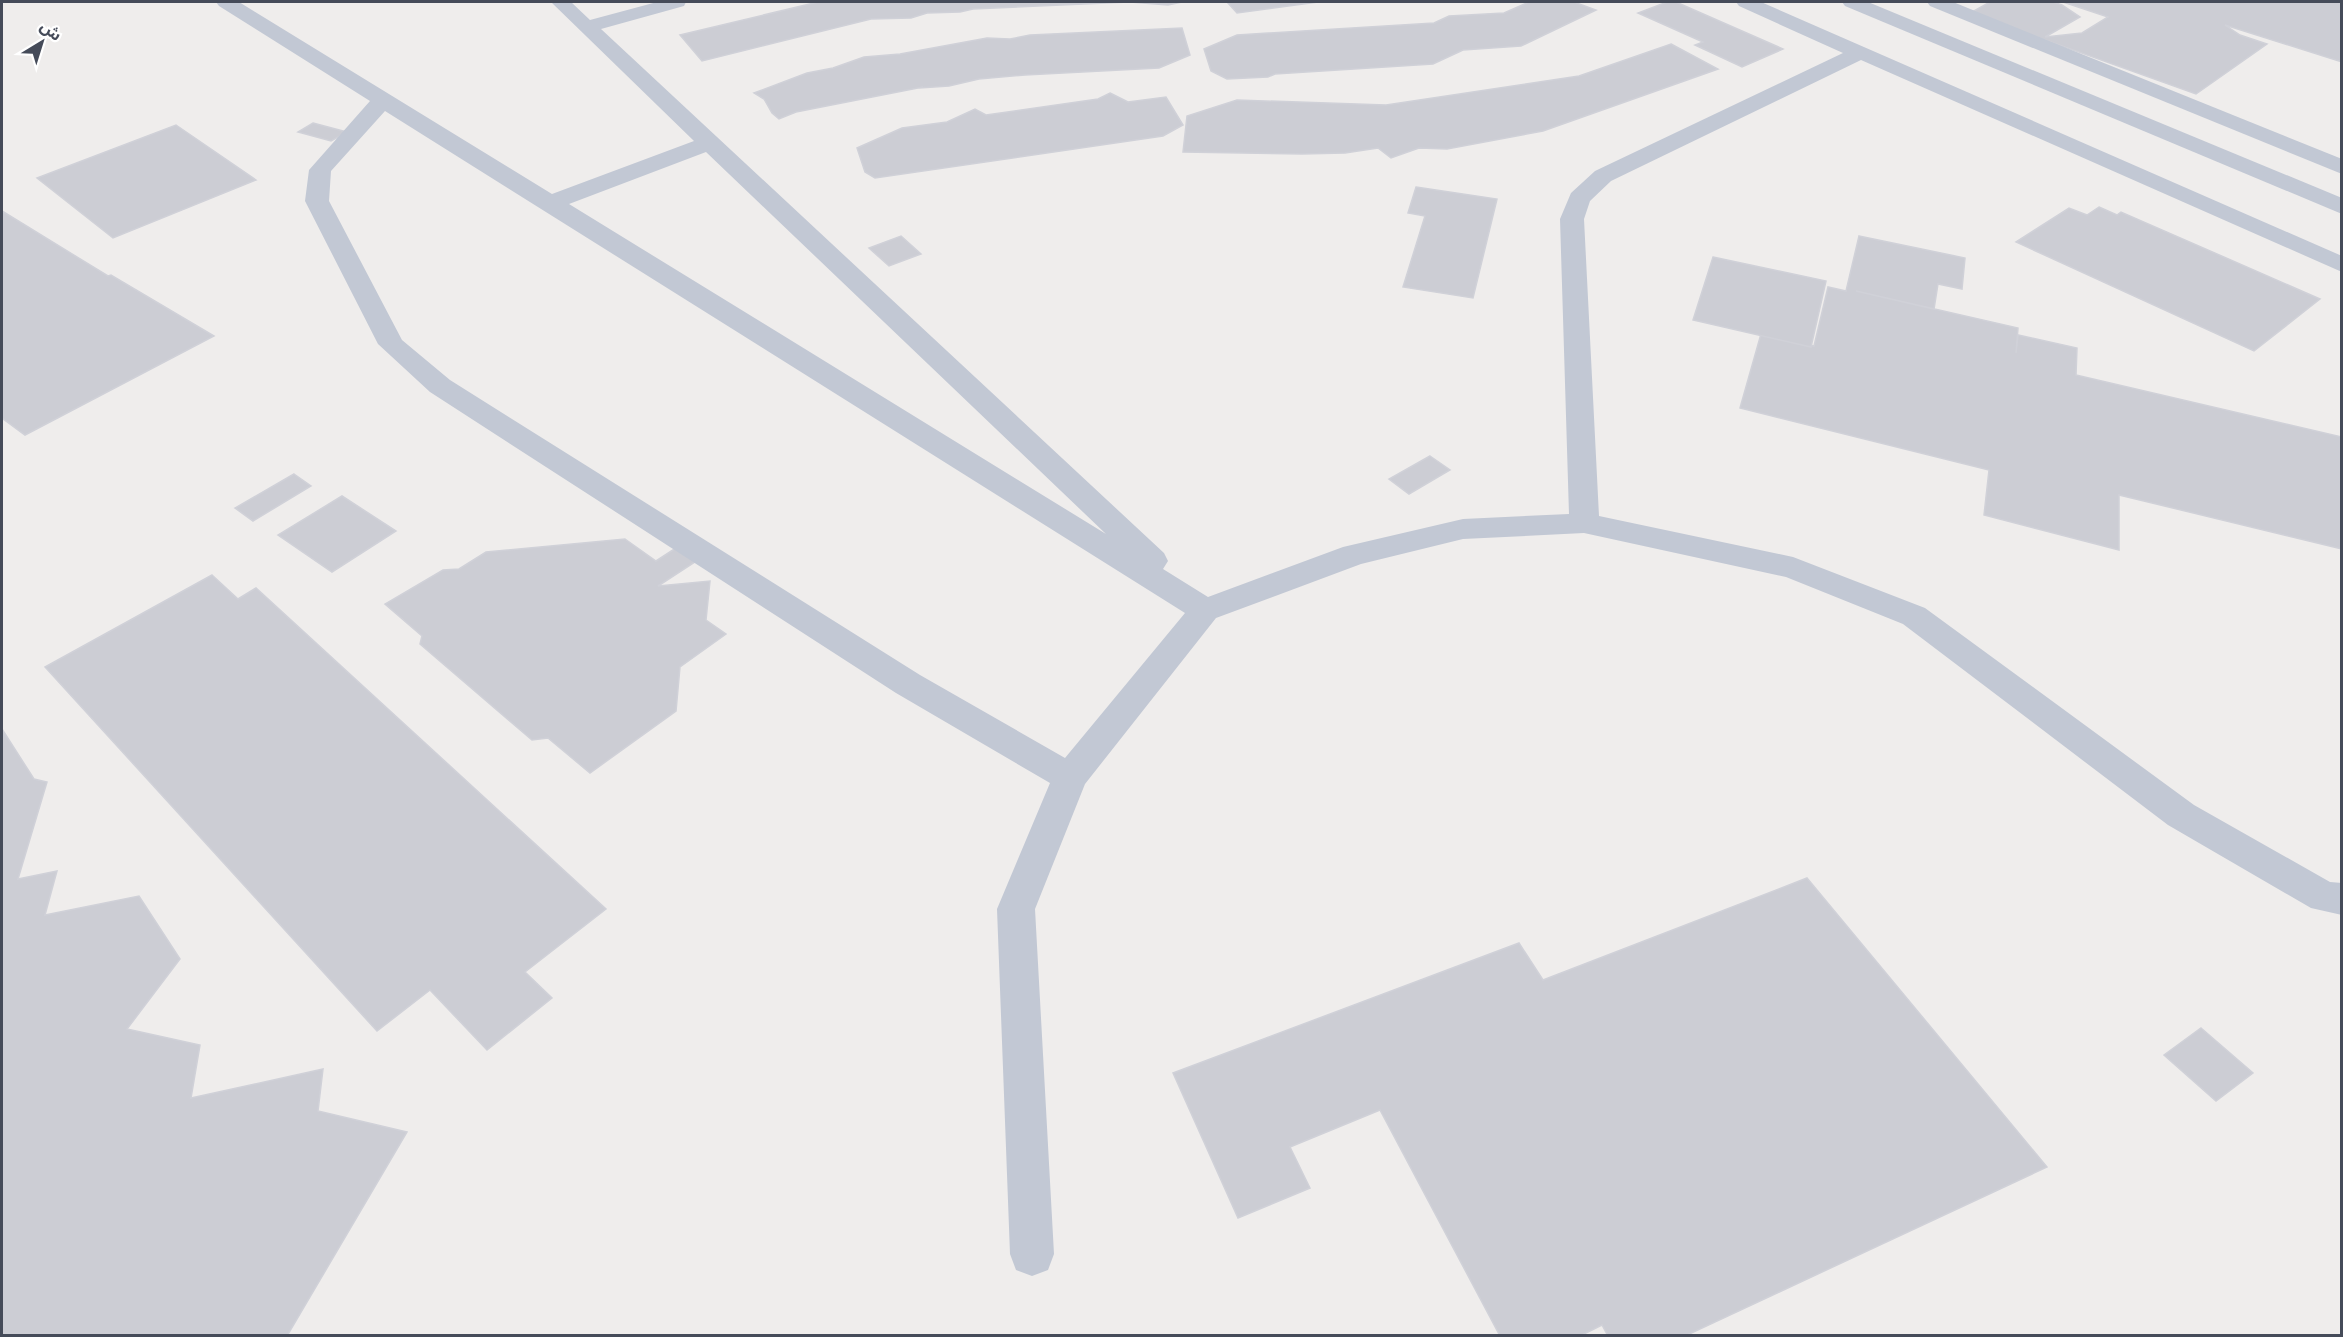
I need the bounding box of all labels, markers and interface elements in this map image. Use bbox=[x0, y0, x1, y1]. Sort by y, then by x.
north arrow bbox=[12, 12, 72, 72]
text: ش bbox=[36, 16, 66, 45]

